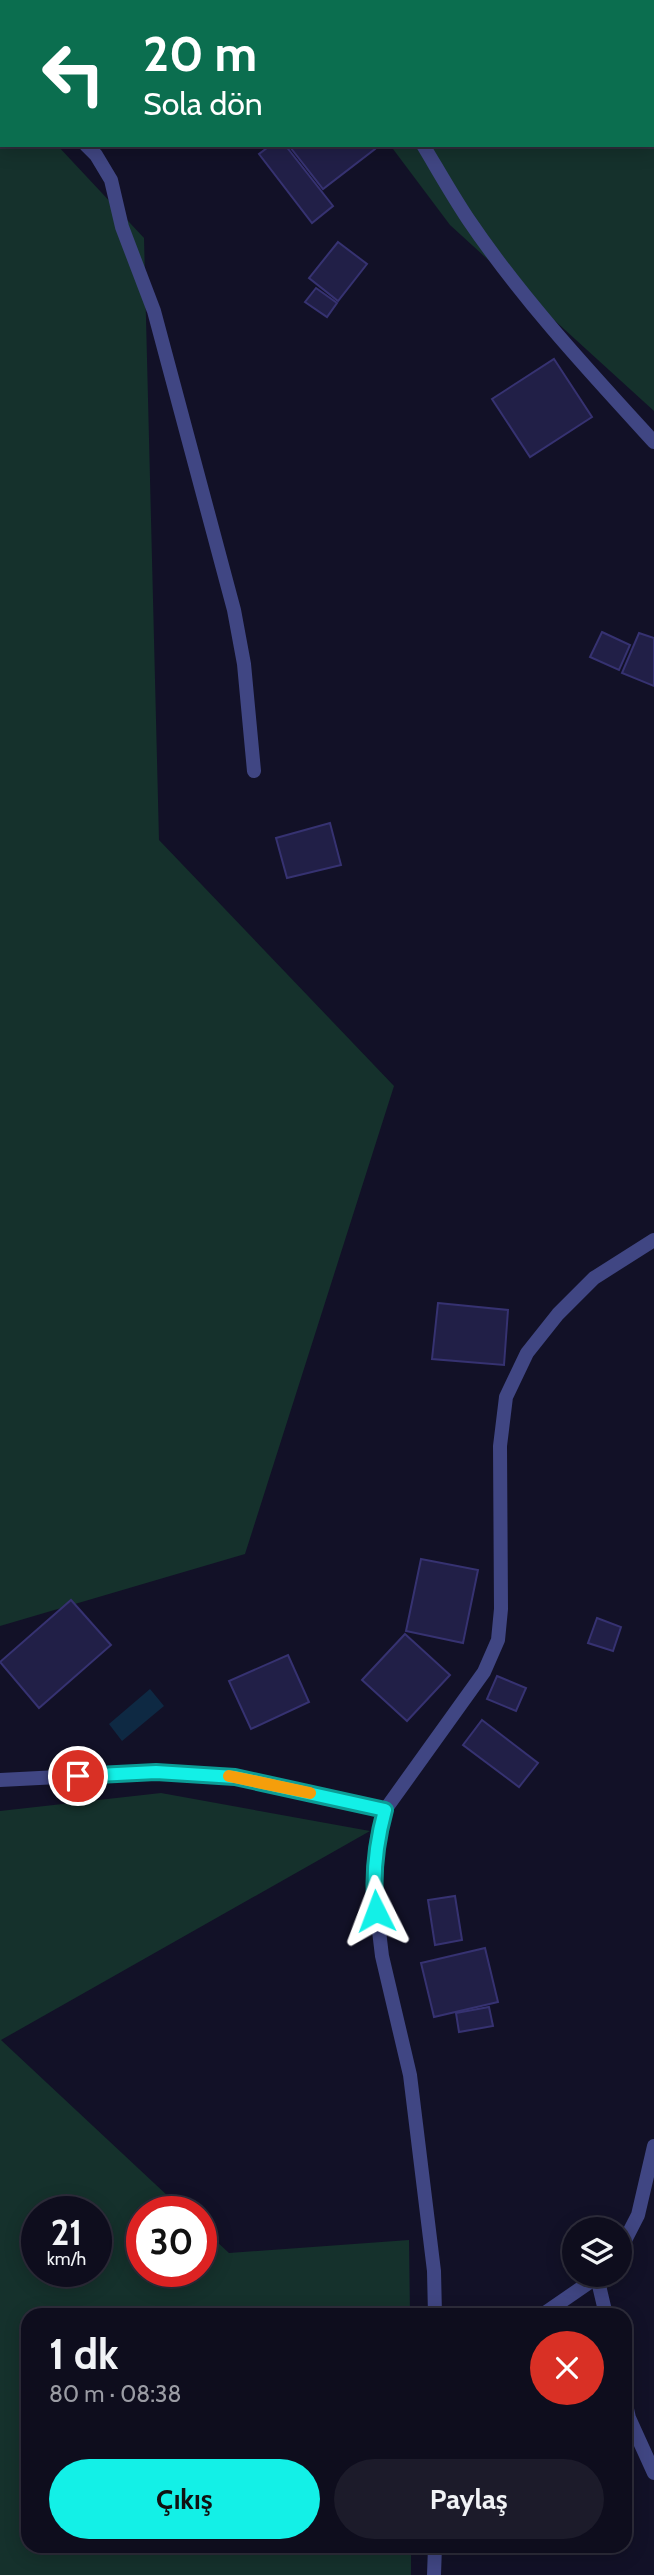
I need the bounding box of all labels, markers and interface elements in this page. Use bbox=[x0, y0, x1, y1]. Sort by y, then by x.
text: 20 m bbox=[143, 24, 257, 83]
icon: left bbox=[28, 28, 119, 119]
text: Sola dön bbox=[143, 84, 263, 123]
pin bbox=[48, 1746, 108, 1806]
icon: arrive bbox=[59, 1757, 97, 1795]
position arrow bbox=[339, 1874, 413, 1948]
speed limit sign: 30 bbox=[126, 2196, 217, 2287]
text: 21 bbox=[51, 2211, 82, 2254]
map controls bbox=[562, 2217, 632, 2287]
button: layers bbox=[562, 2217, 632, 2287]
text: km/h bbox=[47, 2248, 86, 2270]
text: 1 dk bbox=[49, 2328, 118, 2380]
button: close bbox=[530, 2331, 604, 2405]
text: 80 m · 08:38 bbox=[49, 2380, 181, 2408]
button: Çıkış bbox=[49, 2459, 320, 2539]
button: Paylaş bbox=[334, 2459, 604, 2539]

